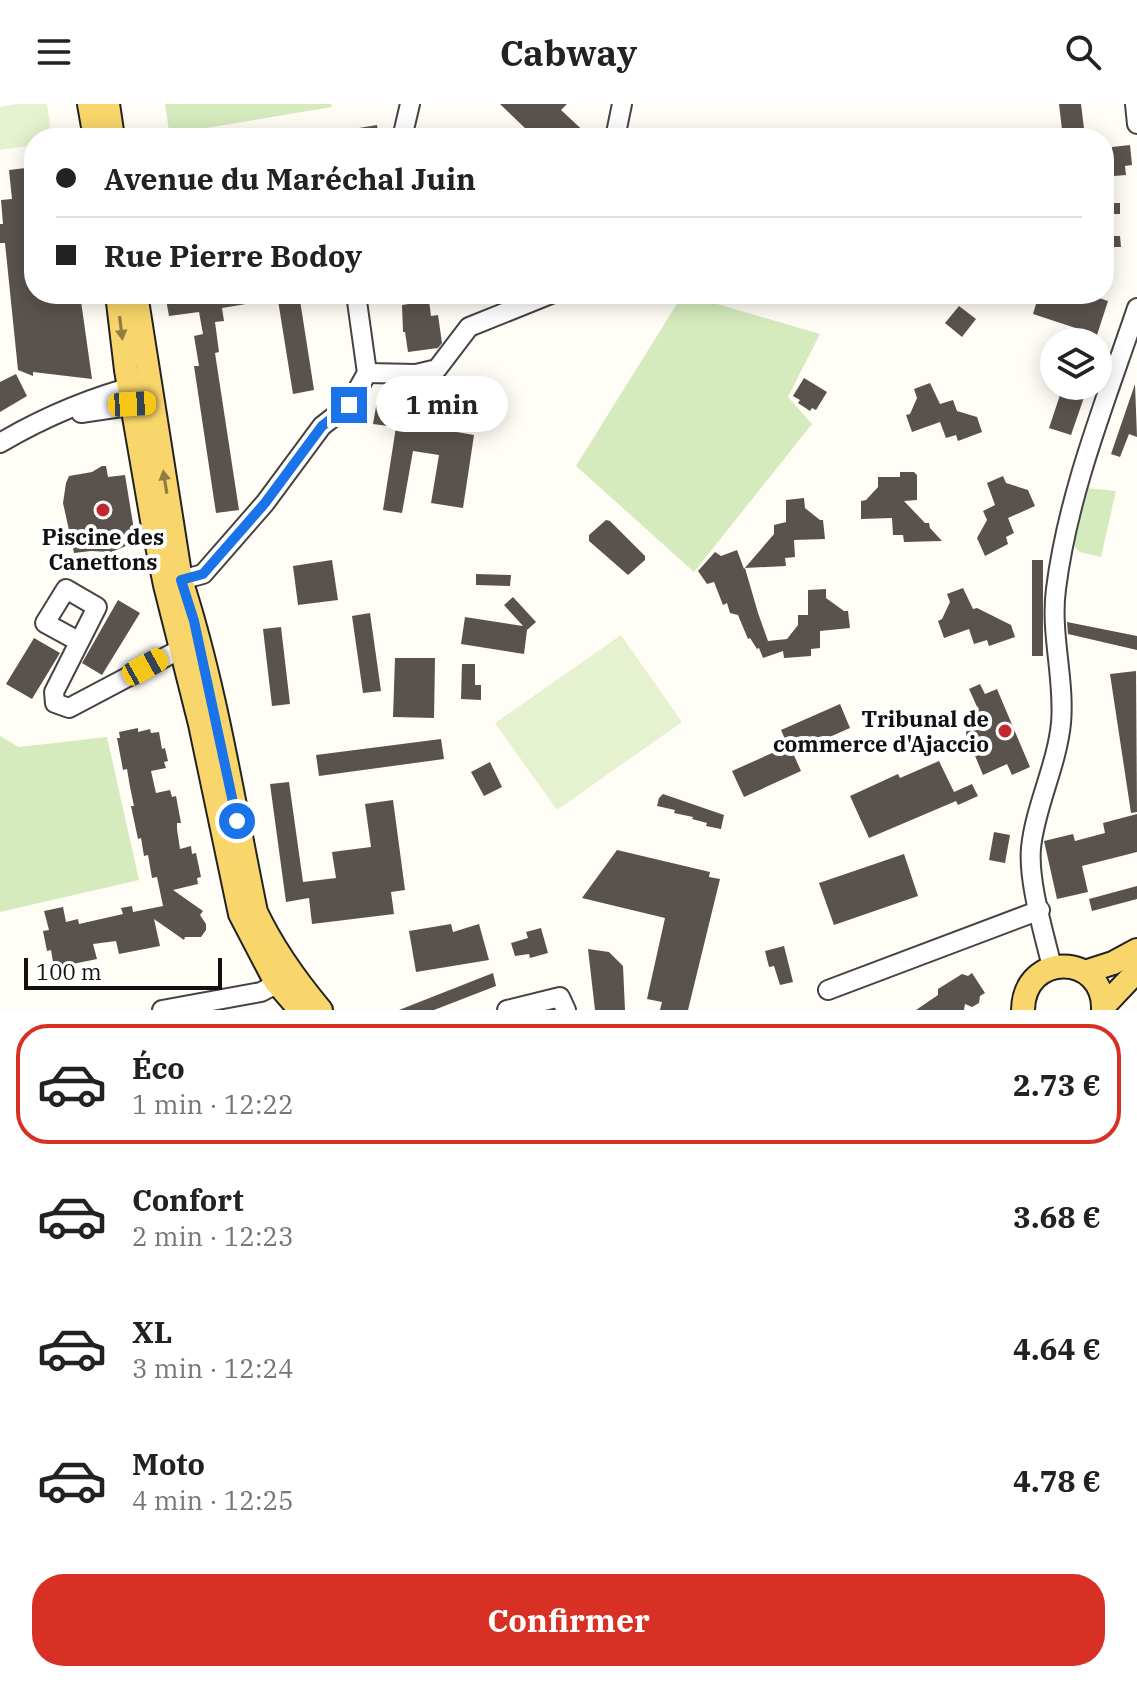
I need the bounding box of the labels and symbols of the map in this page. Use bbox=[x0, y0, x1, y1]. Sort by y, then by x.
one-way arrow bbox=[115, 316, 128, 341]
callout: 1 min bbox=[377, 377, 509, 433]
route end bbox=[331, 387, 367, 423]
car bbox=[107, 391, 157, 417]
one-way arrow bbox=[158, 469, 171, 494]
marker: Piscine des Canettons bbox=[94, 501, 112, 519]
place label: Piscine des Canettons bbox=[42, 522, 164, 576]
car bbox=[118, 645, 172, 689]
place label: Tribunal de commerce d'Ajaccio bbox=[773, 704, 989, 758]
marker: Tribunal de commerce d'Ajaccio bbox=[996, 722, 1014, 740]
route start bbox=[219, 803, 255, 839]
scale bar bbox=[24, 954, 222, 990]

